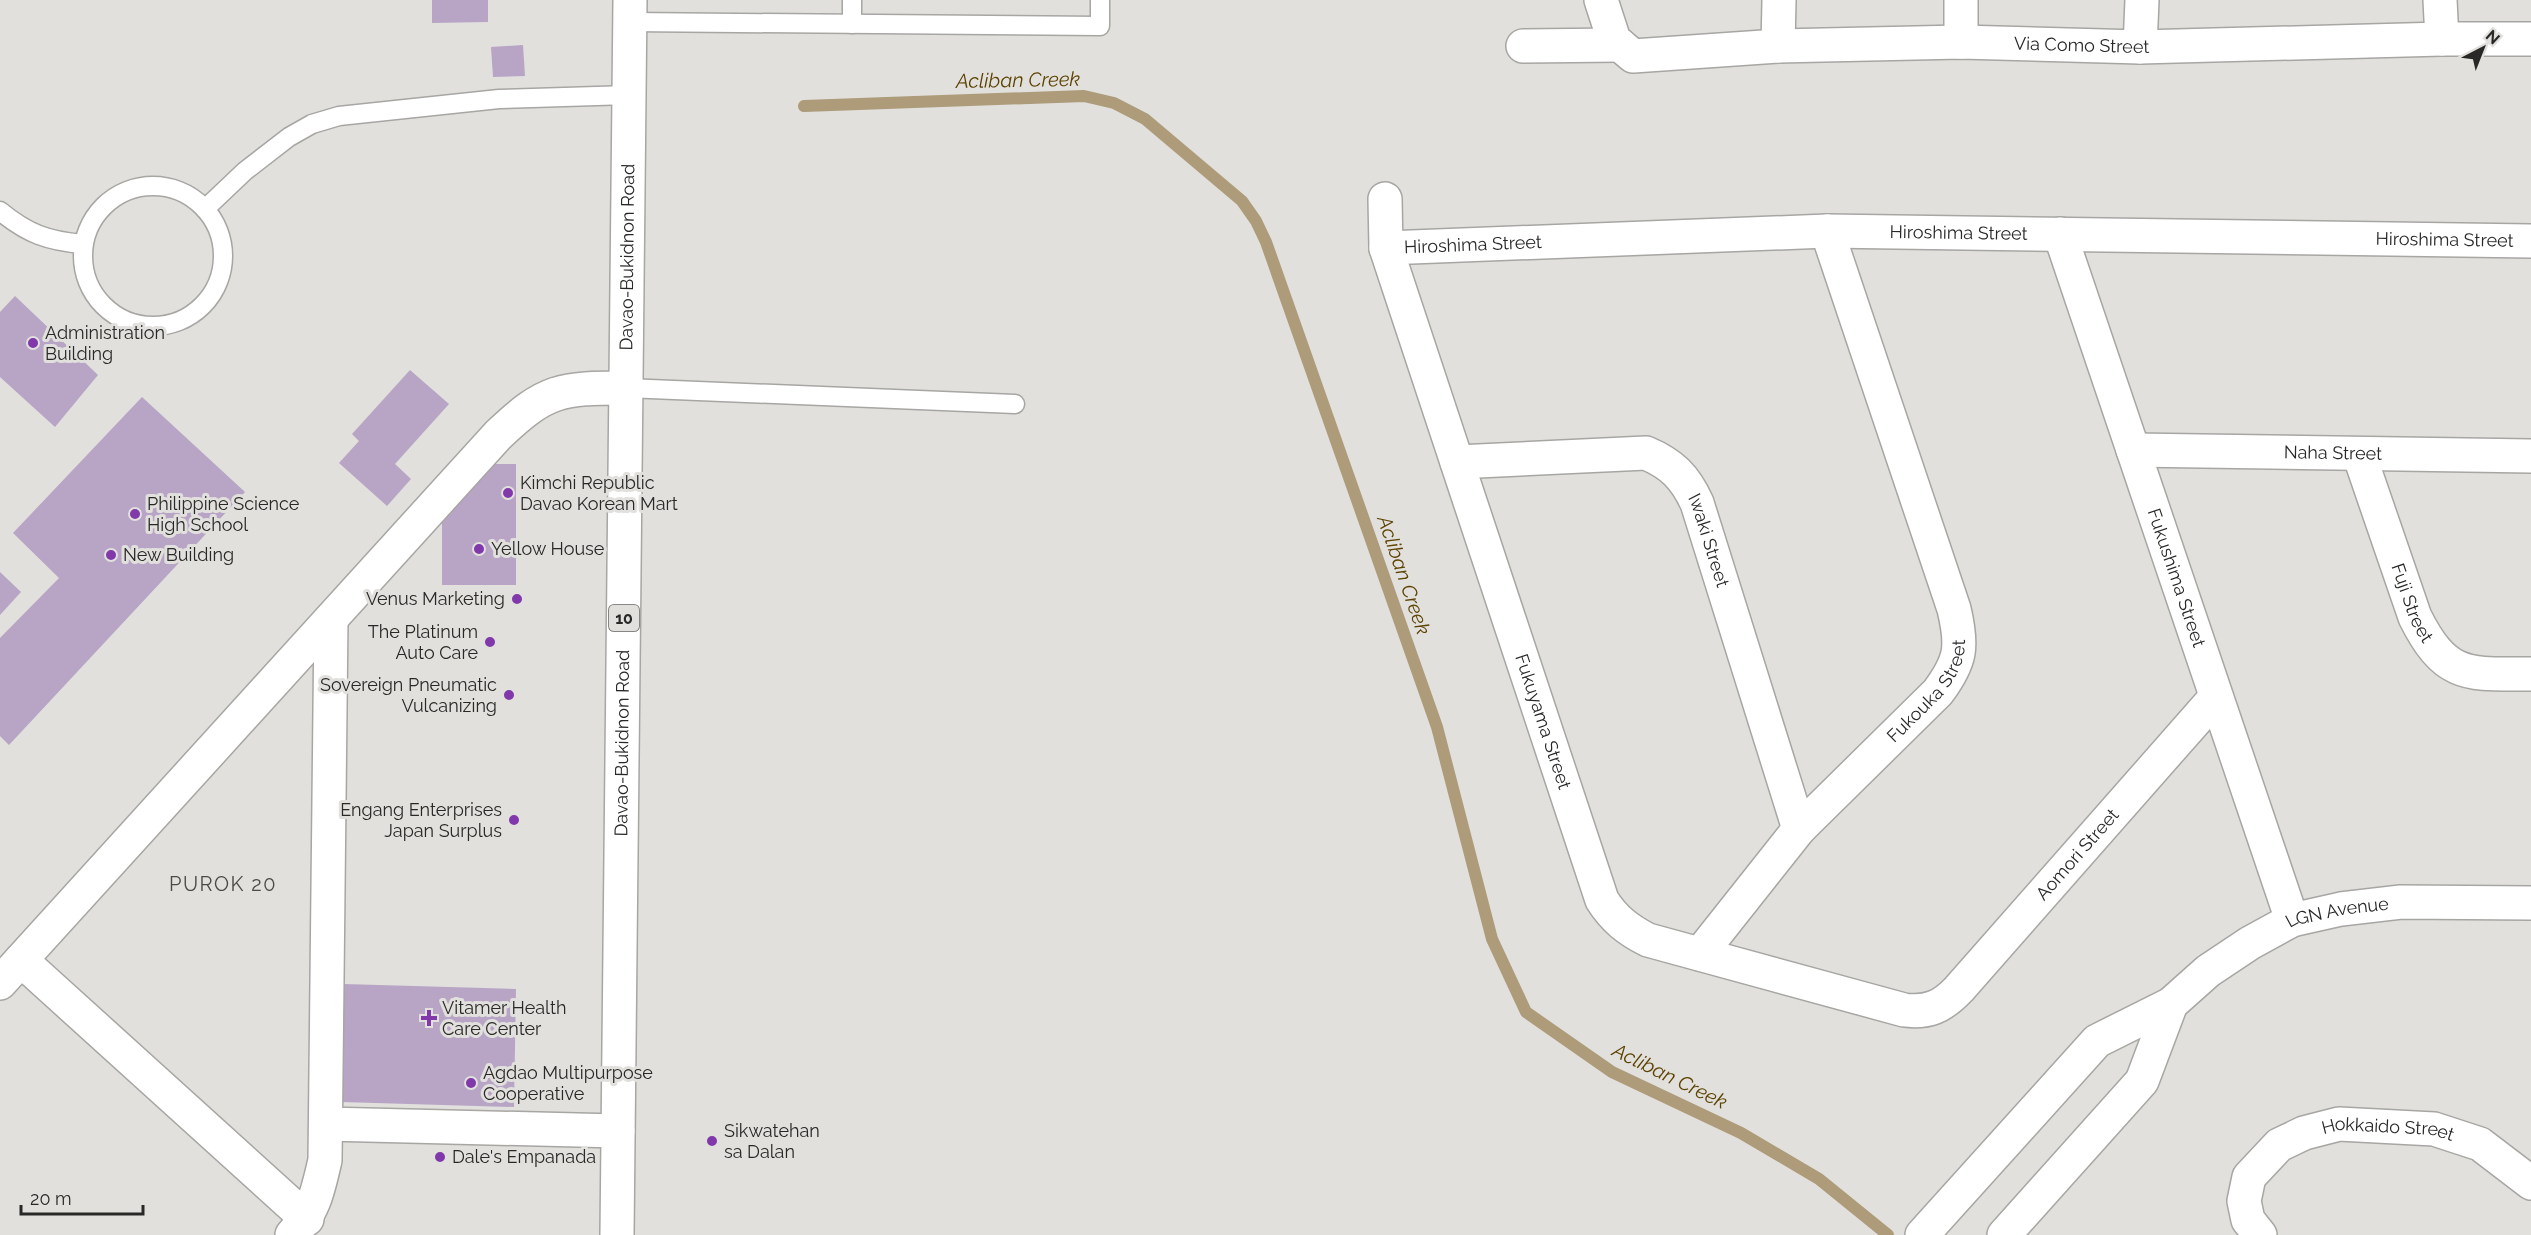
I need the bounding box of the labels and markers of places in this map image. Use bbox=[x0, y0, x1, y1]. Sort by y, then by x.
place label: Administration Building bbox=[45, 322, 165, 364]
marker: Administration Building bbox=[26, 336, 40, 350]
place label: Kimchi Republic Davao Korean Mart bbox=[520, 472, 678, 514]
marker: Kimchi Republic Davao Korean Mart bbox=[501, 486, 515, 500]
place label: Philippine Science High School bbox=[147, 493, 300, 535]
marker: Philippine Science High School bbox=[128, 507, 142, 521]
place label: Yellow House bbox=[491, 538, 605, 559]
marker: Yellow House bbox=[472, 542, 486, 556]
place label: New Building bbox=[123, 544, 234, 565]
marker: New Building bbox=[104, 548, 118, 562]
place label: Venus Marketing bbox=[366, 588, 505, 609]
marker: Venus Marketing bbox=[510, 592, 524, 606]
place label: The Platinum Auto Care bbox=[368, 621, 478, 663]
marker: The Platinum Auto Care bbox=[483, 635, 497, 649]
place label: Sovereign Pneumatic Vulcanizing bbox=[320, 674, 497, 716]
marker: Sovereign Pneumatic Vulcanizing bbox=[502, 688, 516, 702]
place label: Engang Enterprises Japan Surplus bbox=[340, 799, 502, 841]
marker: Engang Enterprises Japan Surplus bbox=[507, 813, 521, 827]
place label: Vitamer Health Care Center bbox=[442, 997, 567, 1039]
marker: Vitamer Health Care Center bbox=[420, 1009, 438, 1027]
place label: Agdao Multipurpose Cooperative bbox=[483, 1062, 653, 1104]
marker: Agdao Multipurpose Cooperative bbox=[464, 1076, 478, 1090]
place label: Sikwatehan sa Dalan bbox=[724, 1120, 820, 1162]
marker: Sikwatehan sa Dalan bbox=[705, 1134, 719, 1148]
place label: Dale's Empanada bbox=[452, 1146, 596, 1167]
marker: Dale's Empanada bbox=[433, 1150, 447, 1164]

